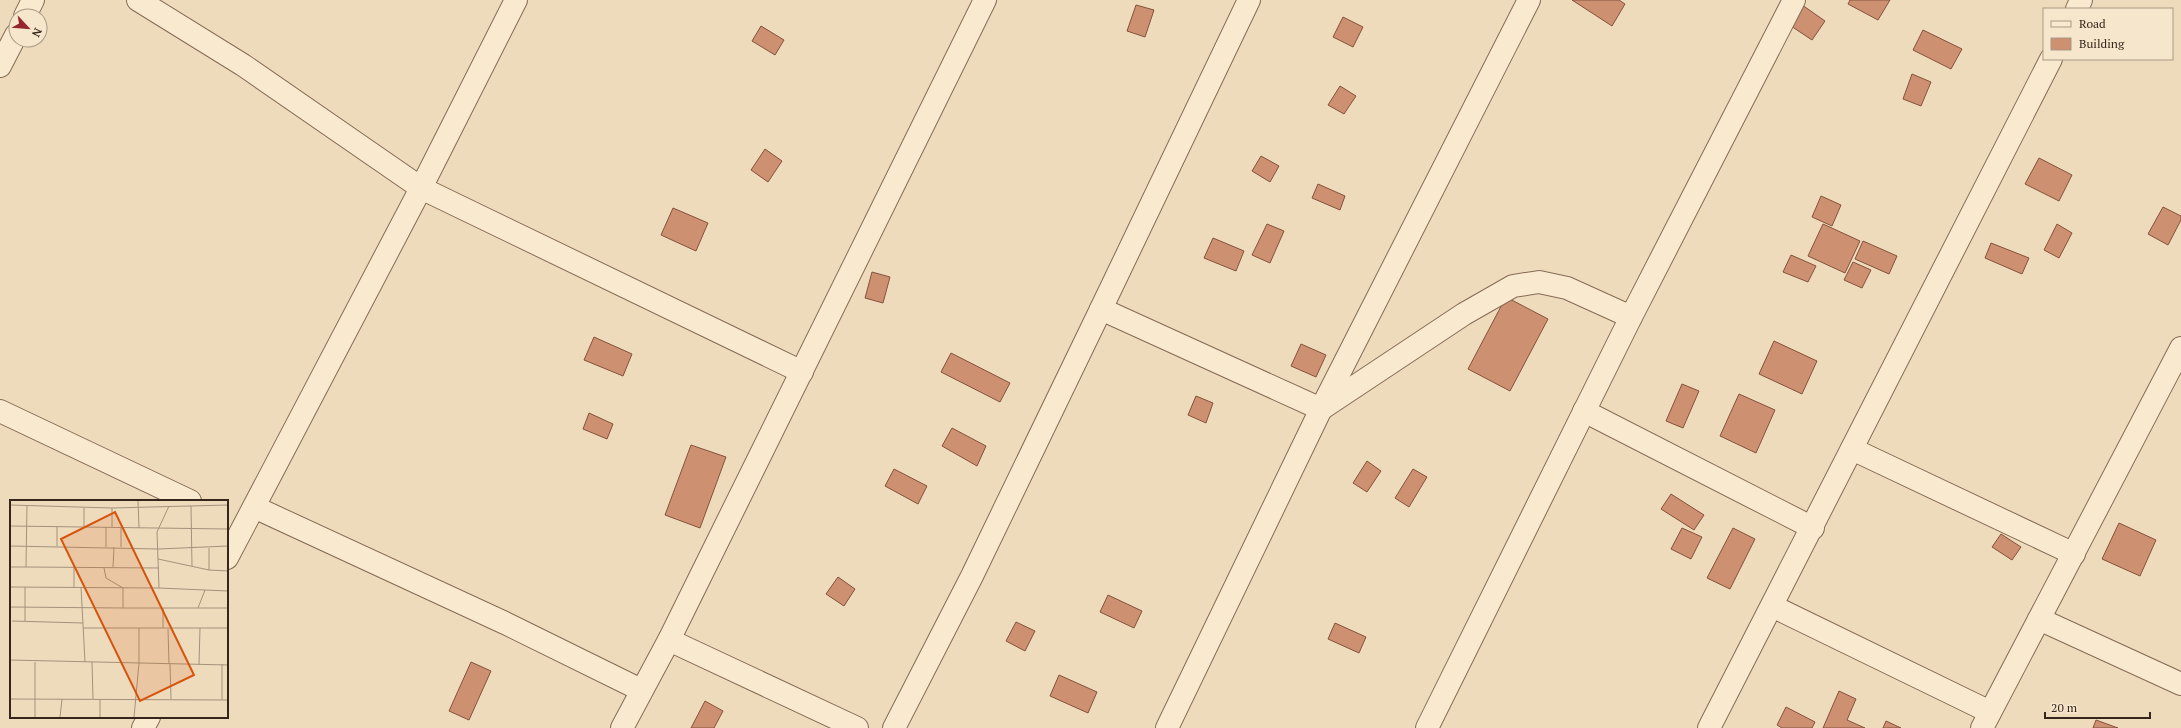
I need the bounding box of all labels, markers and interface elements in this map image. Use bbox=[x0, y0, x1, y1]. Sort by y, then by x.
north arrow bbox=[8, 8, 48, 48]
legend bbox=[2043, 8, 2173, 60]
text: Road bbox=[2079, 16, 2106, 31]
text: N bbox=[29, 26, 45, 40]
text: Building bbox=[2079, 36, 2125, 51]
inset map bbox=[10, 500, 228, 718]
scale bar bbox=[2045, 694, 2150, 720]
text: 20 m bbox=[2051, 700, 2078, 715]

